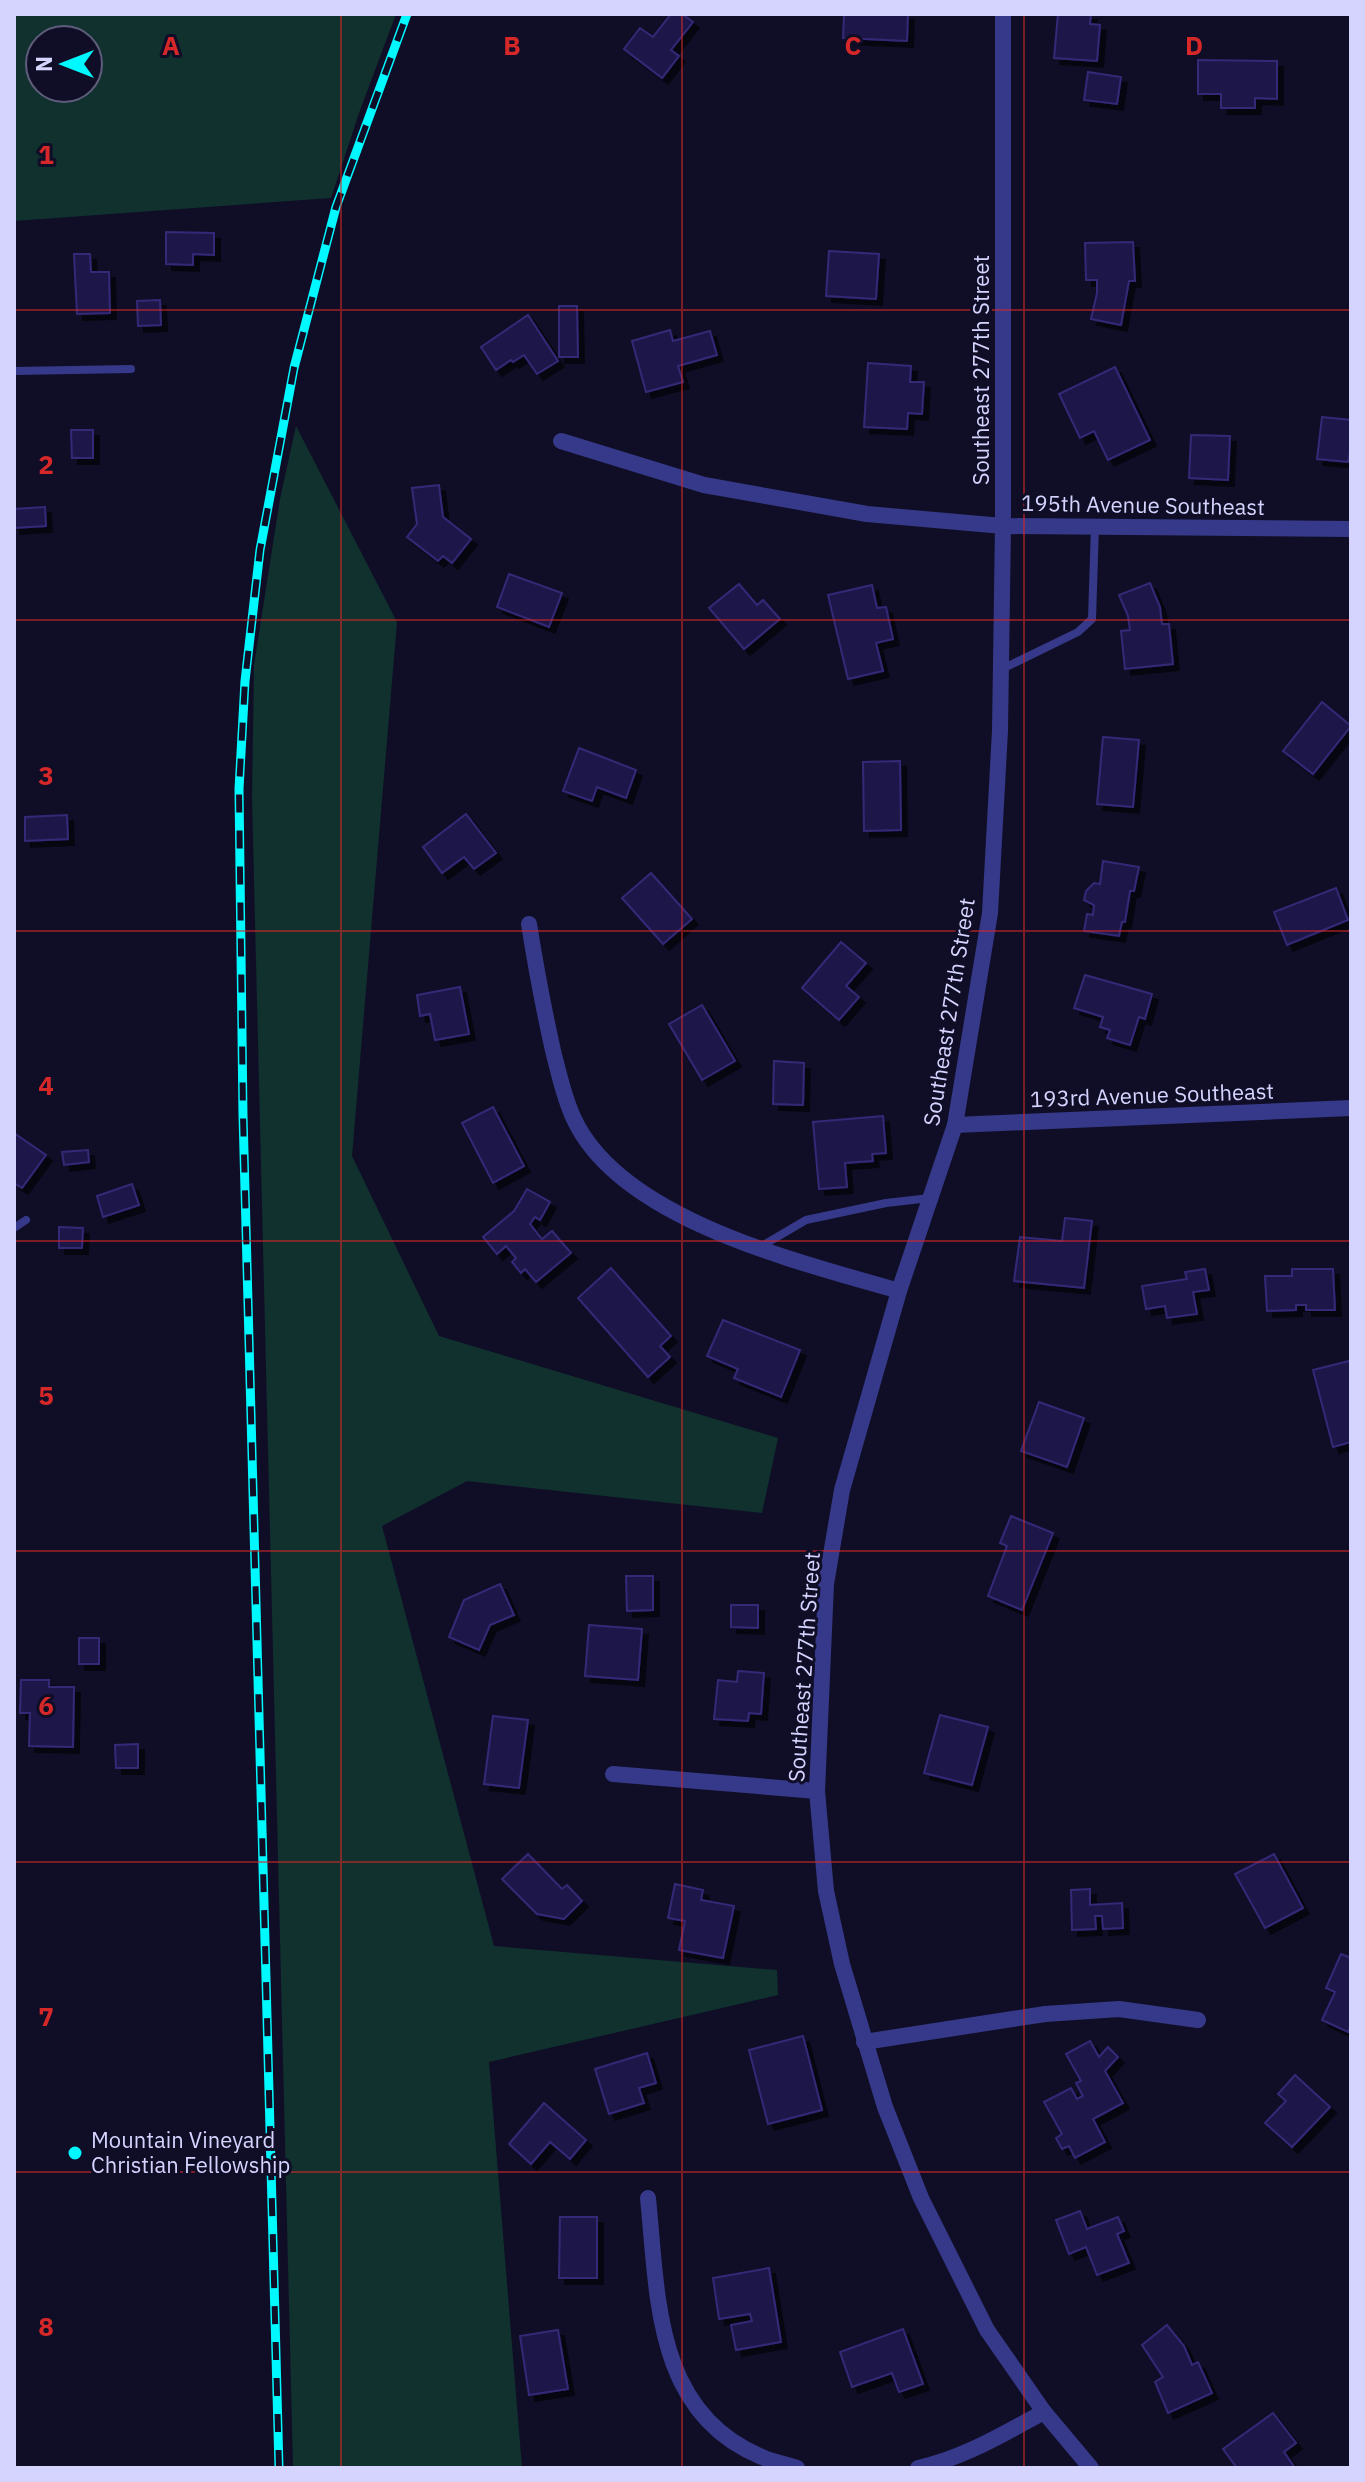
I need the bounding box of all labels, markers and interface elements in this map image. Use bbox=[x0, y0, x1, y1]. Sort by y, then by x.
north arrow bbox=[24, 24, 104, 104]
text: A bbox=[162, 28, 180, 62]
text: B bbox=[503, 28, 521, 62]
text: C bbox=[845, 28, 862, 62]
text: D bbox=[1185, 28, 1203, 62]
text: N bbox=[29, 56, 58, 72]
text: 1 bbox=[38, 137, 54, 171]
street label: Southeast 277th Street bbox=[966, 255, 995, 485]
text: 2 bbox=[38, 447, 54, 481]
street label: 195th Avenue Southeast bbox=[1021, 488, 1265, 521]
text: 3 bbox=[38, 758, 54, 792]
street label: Southeast 277th Street bbox=[916, 896, 981, 1128]
text: 4 bbox=[38, 1068, 54, 1102]
street label: 193rd Avenue Southeast bbox=[1030, 1076, 1274, 1113]
text: 5 bbox=[38, 1378, 54, 1412]
street label: Southeast 277th Street bbox=[781, 1551, 826, 1783]
text: 6 bbox=[38, 1688, 54, 1722]
text: 7 bbox=[38, 1999, 54, 2033]
place label: Mountain Vineyard Christian Fellowship bbox=[91, 2125, 290, 2179]
marker: Mountain Vineyard Christian Fellowship bbox=[66, 2144, 84, 2162]
text: 8 bbox=[38, 2309, 54, 2343]

